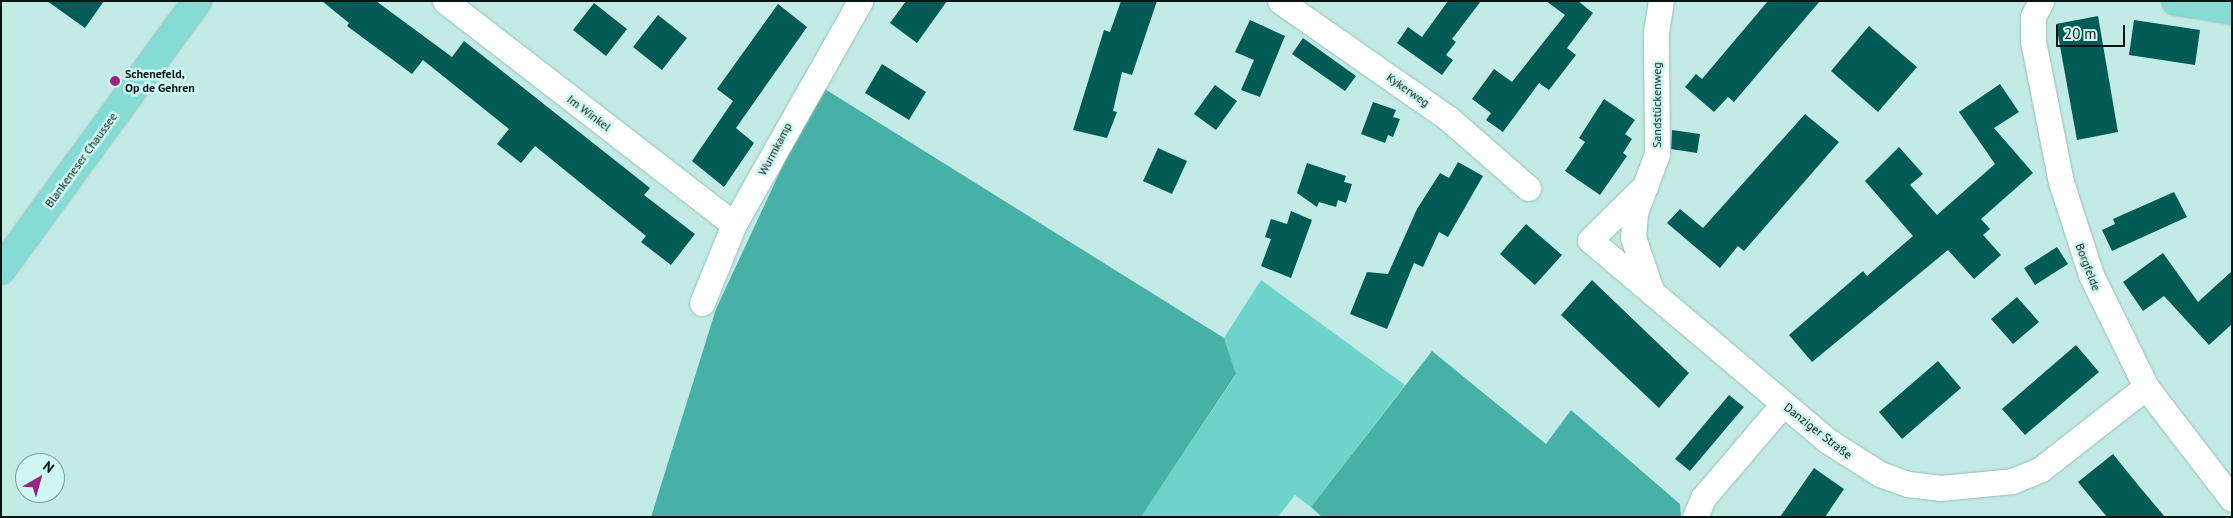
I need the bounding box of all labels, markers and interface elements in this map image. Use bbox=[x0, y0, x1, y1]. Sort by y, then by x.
scale bar bbox=[2058, 15, 2127, 47]
text: 20 m bbox=[2064, 24, 2097, 43]
street label: Sandstückenweg bbox=[1650, 62, 1664, 148]
place label: Schenefeld, Op de Gehren bbox=[125, 67, 195, 95]
street label: Kykerweg bbox=[1384, 70, 1432, 110]
marker: Schenefeld, Op de Gehren bbox=[109, 75, 121, 87]
street label: Im Winkel bbox=[564, 92, 614, 134]
street label: Blankeneser Chaussee bbox=[42, 110, 120, 210]
street label: Wurmkamp bbox=[755, 120, 795, 178]
street label: Borgfelde bbox=[2072, 241, 2104, 293]
street label: Danziger Straße bbox=[1781, 400, 1855, 462]
north arrow bbox=[15, 453, 65, 503]
text: N bbox=[39, 457, 58, 477]

